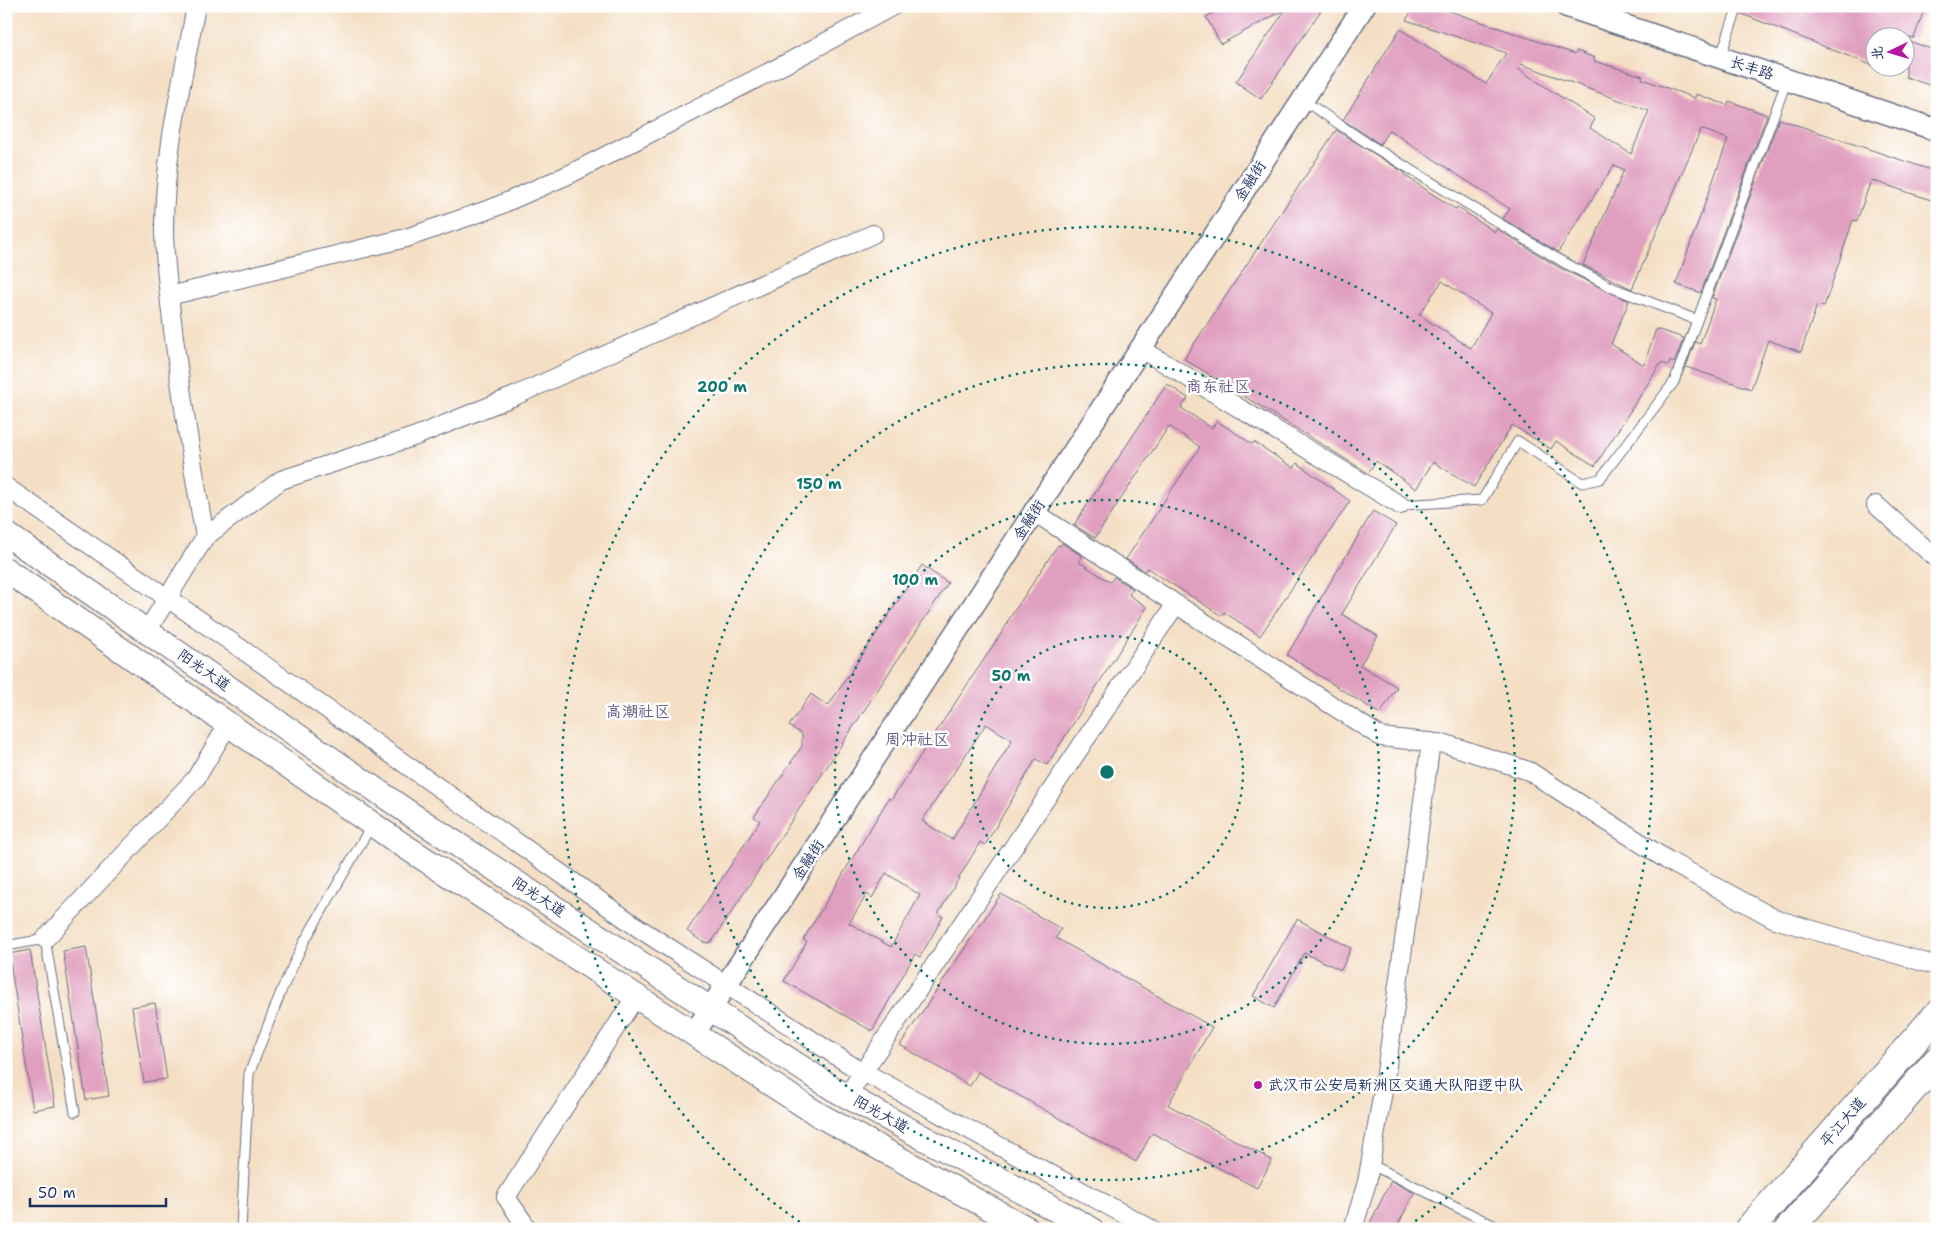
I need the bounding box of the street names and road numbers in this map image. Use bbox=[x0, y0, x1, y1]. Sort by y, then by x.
street label: 长丰路 bbox=[1728, 52, 1776, 84]
street label: 金融街 bbox=[1229, 157, 1271, 205]
street label: 金融街 bbox=[1008, 496, 1050, 544]
street label: 阳光大道 bbox=[174, 645, 234, 695]
street label: 金融街 bbox=[787, 836, 829, 884]
street label: 阳光大道 bbox=[508, 872, 570, 922]
street label: 阳光大道 bbox=[850, 1091, 912, 1137]
street label: 平江大道 bbox=[1816, 1093, 1870, 1151]

